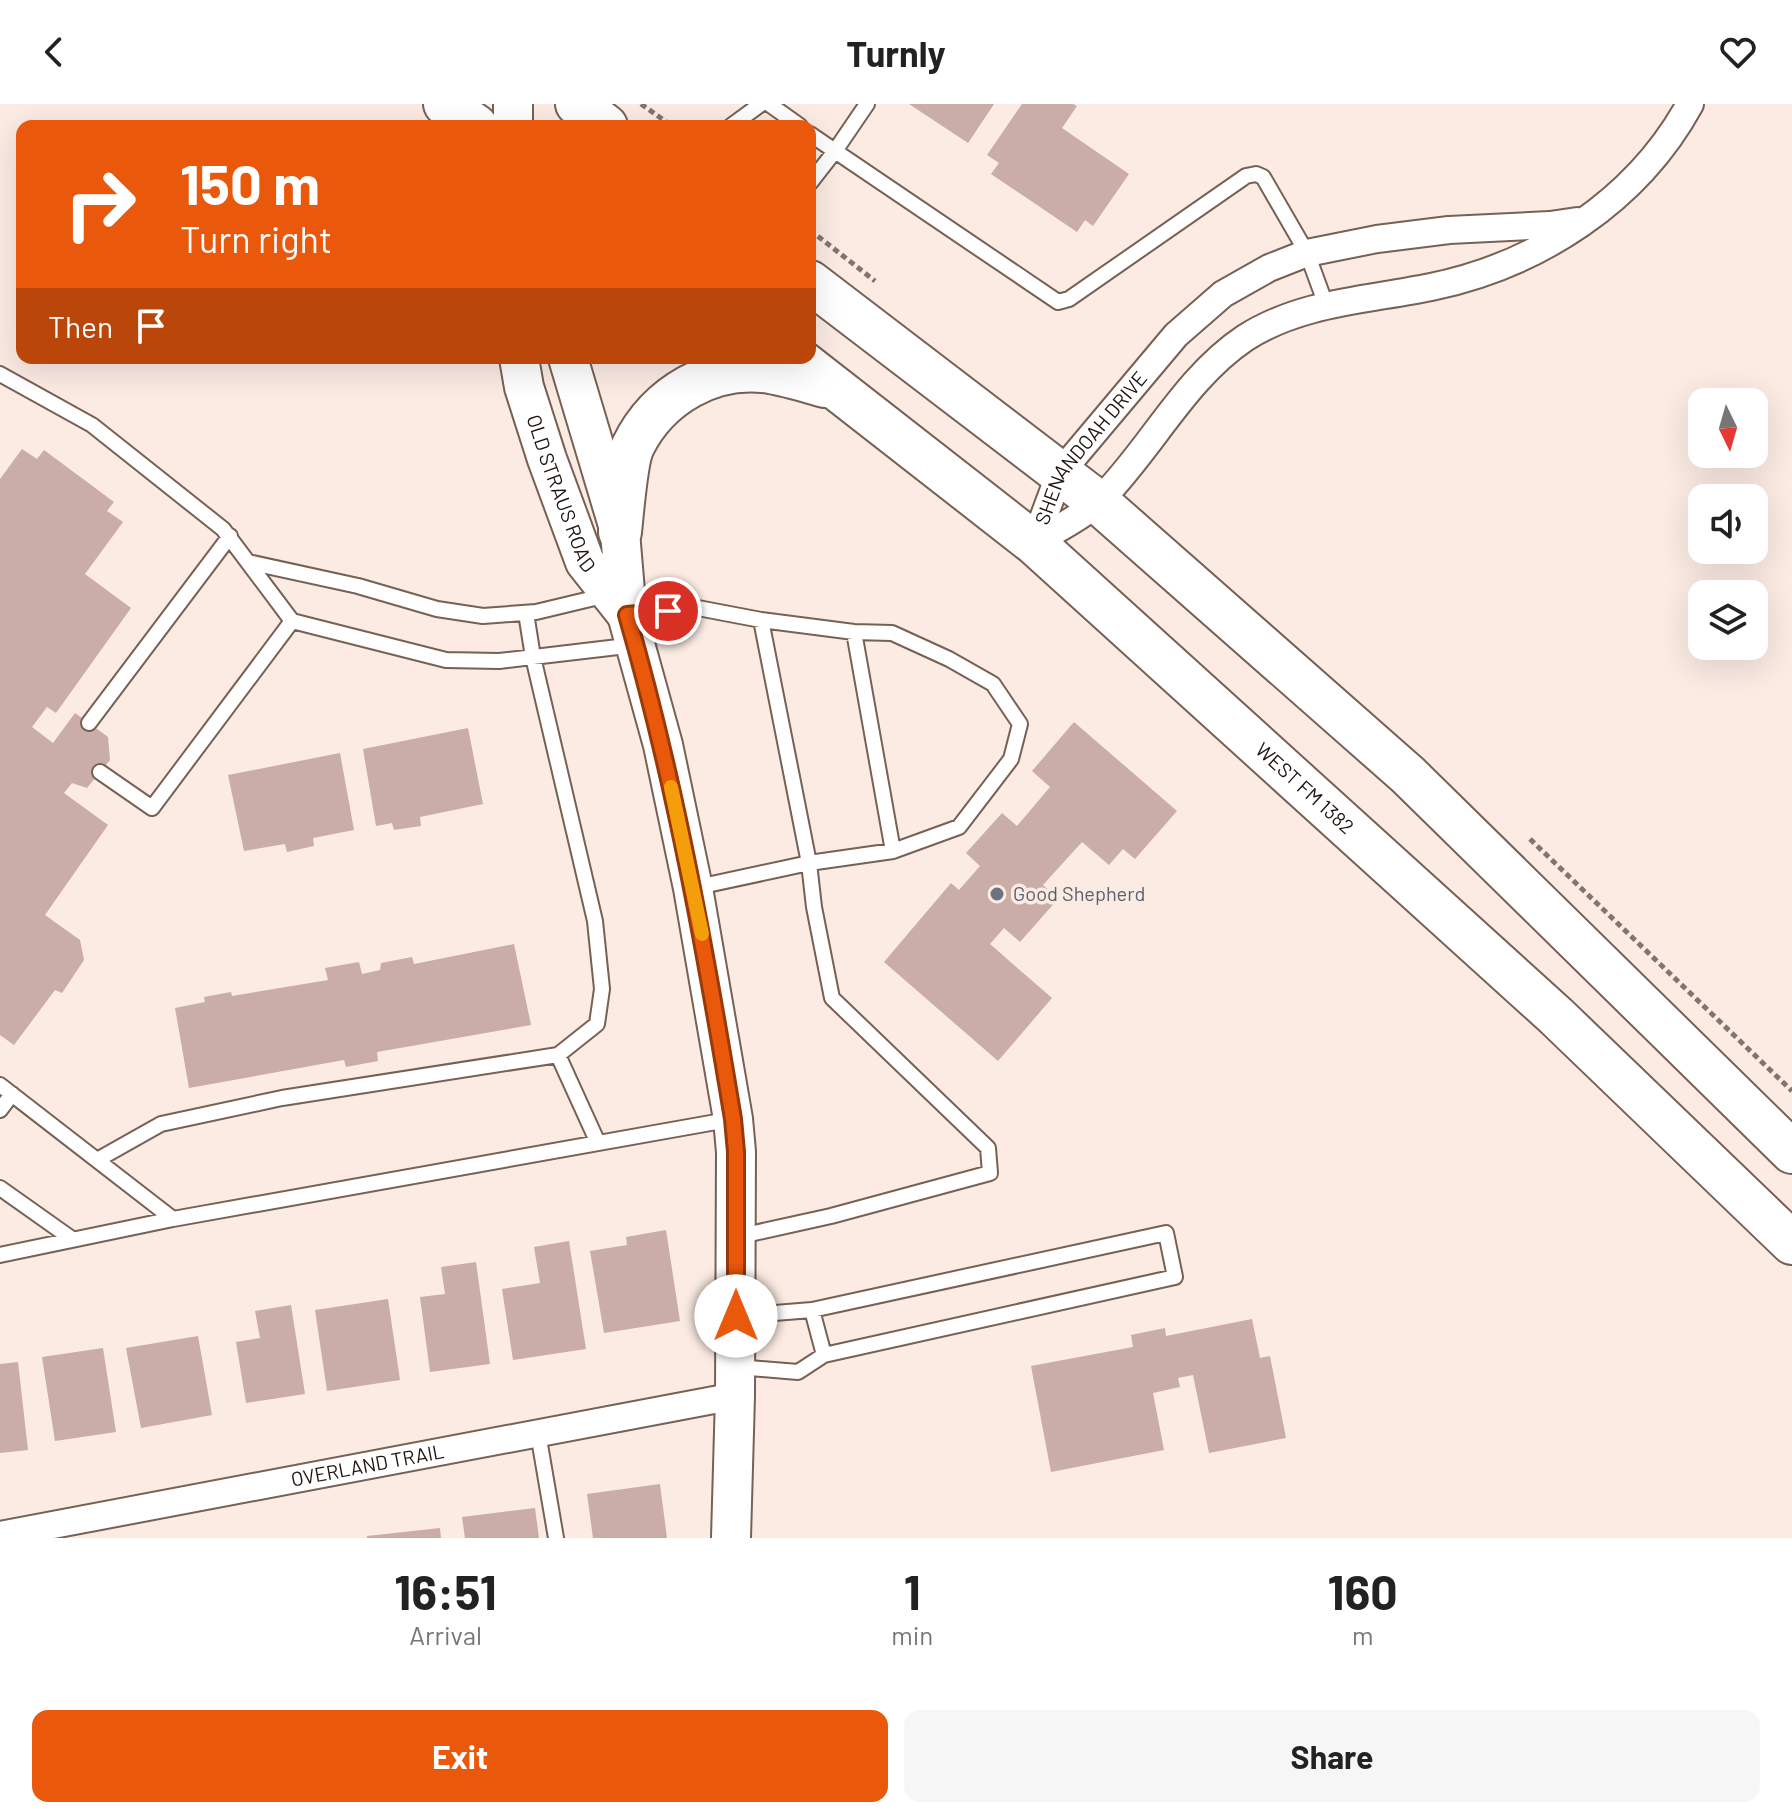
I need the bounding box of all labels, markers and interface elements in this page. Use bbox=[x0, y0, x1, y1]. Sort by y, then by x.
icon: back bbox=[32, 30, 76, 74]
icon: heart bbox=[1716, 30, 1760, 74]
text: Turnly bbox=[846, 31, 946, 74]
text: 150 m bbox=[180, 149, 320, 216]
icon: right bbox=[48, 152, 152, 256]
text: Turn right bbox=[180, 217, 332, 260]
icon: arrive bbox=[129, 304, 173, 348]
text: Then bbox=[48, 308, 113, 344]
street label: SHENANDOAH DRIVE bbox=[1029, 366, 1151, 528]
north arrow bbox=[1688, 388, 1768, 468]
map controls bbox=[1688, 388, 1768, 660]
street label: OLD STRAUS ROAD bbox=[523, 411, 601, 577]
button: sound bbox=[1688, 484, 1768, 564]
pin bbox=[634, 577, 702, 645]
button: layers bbox=[1688, 580, 1768, 660]
icon: arrive bbox=[646, 589, 690, 633]
street label: WEST FM 1382 bbox=[1251, 737, 1359, 838]
place label: Good Shepherd bbox=[1013, 881, 1145, 905]
marker: Good Shepherd bbox=[988, 885, 1006, 903]
position arrow bbox=[694, 1274, 778, 1358]
street label: OVERLAND TRAIL bbox=[289, 1438, 446, 1491]
text: 16:51 bbox=[394, 1562, 497, 1620]
text: 1 bbox=[904, 1562, 921, 1620]
text: 160 bbox=[1328, 1562, 1398, 1620]
text: Arrival bbox=[409, 1619, 482, 1650]
text: min bbox=[891, 1619, 933, 1650]
text: m bbox=[1352, 1619, 1373, 1650]
button: Exit bbox=[32, 1710, 888, 1802]
button: Share bbox=[904, 1710, 1760, 1802]

